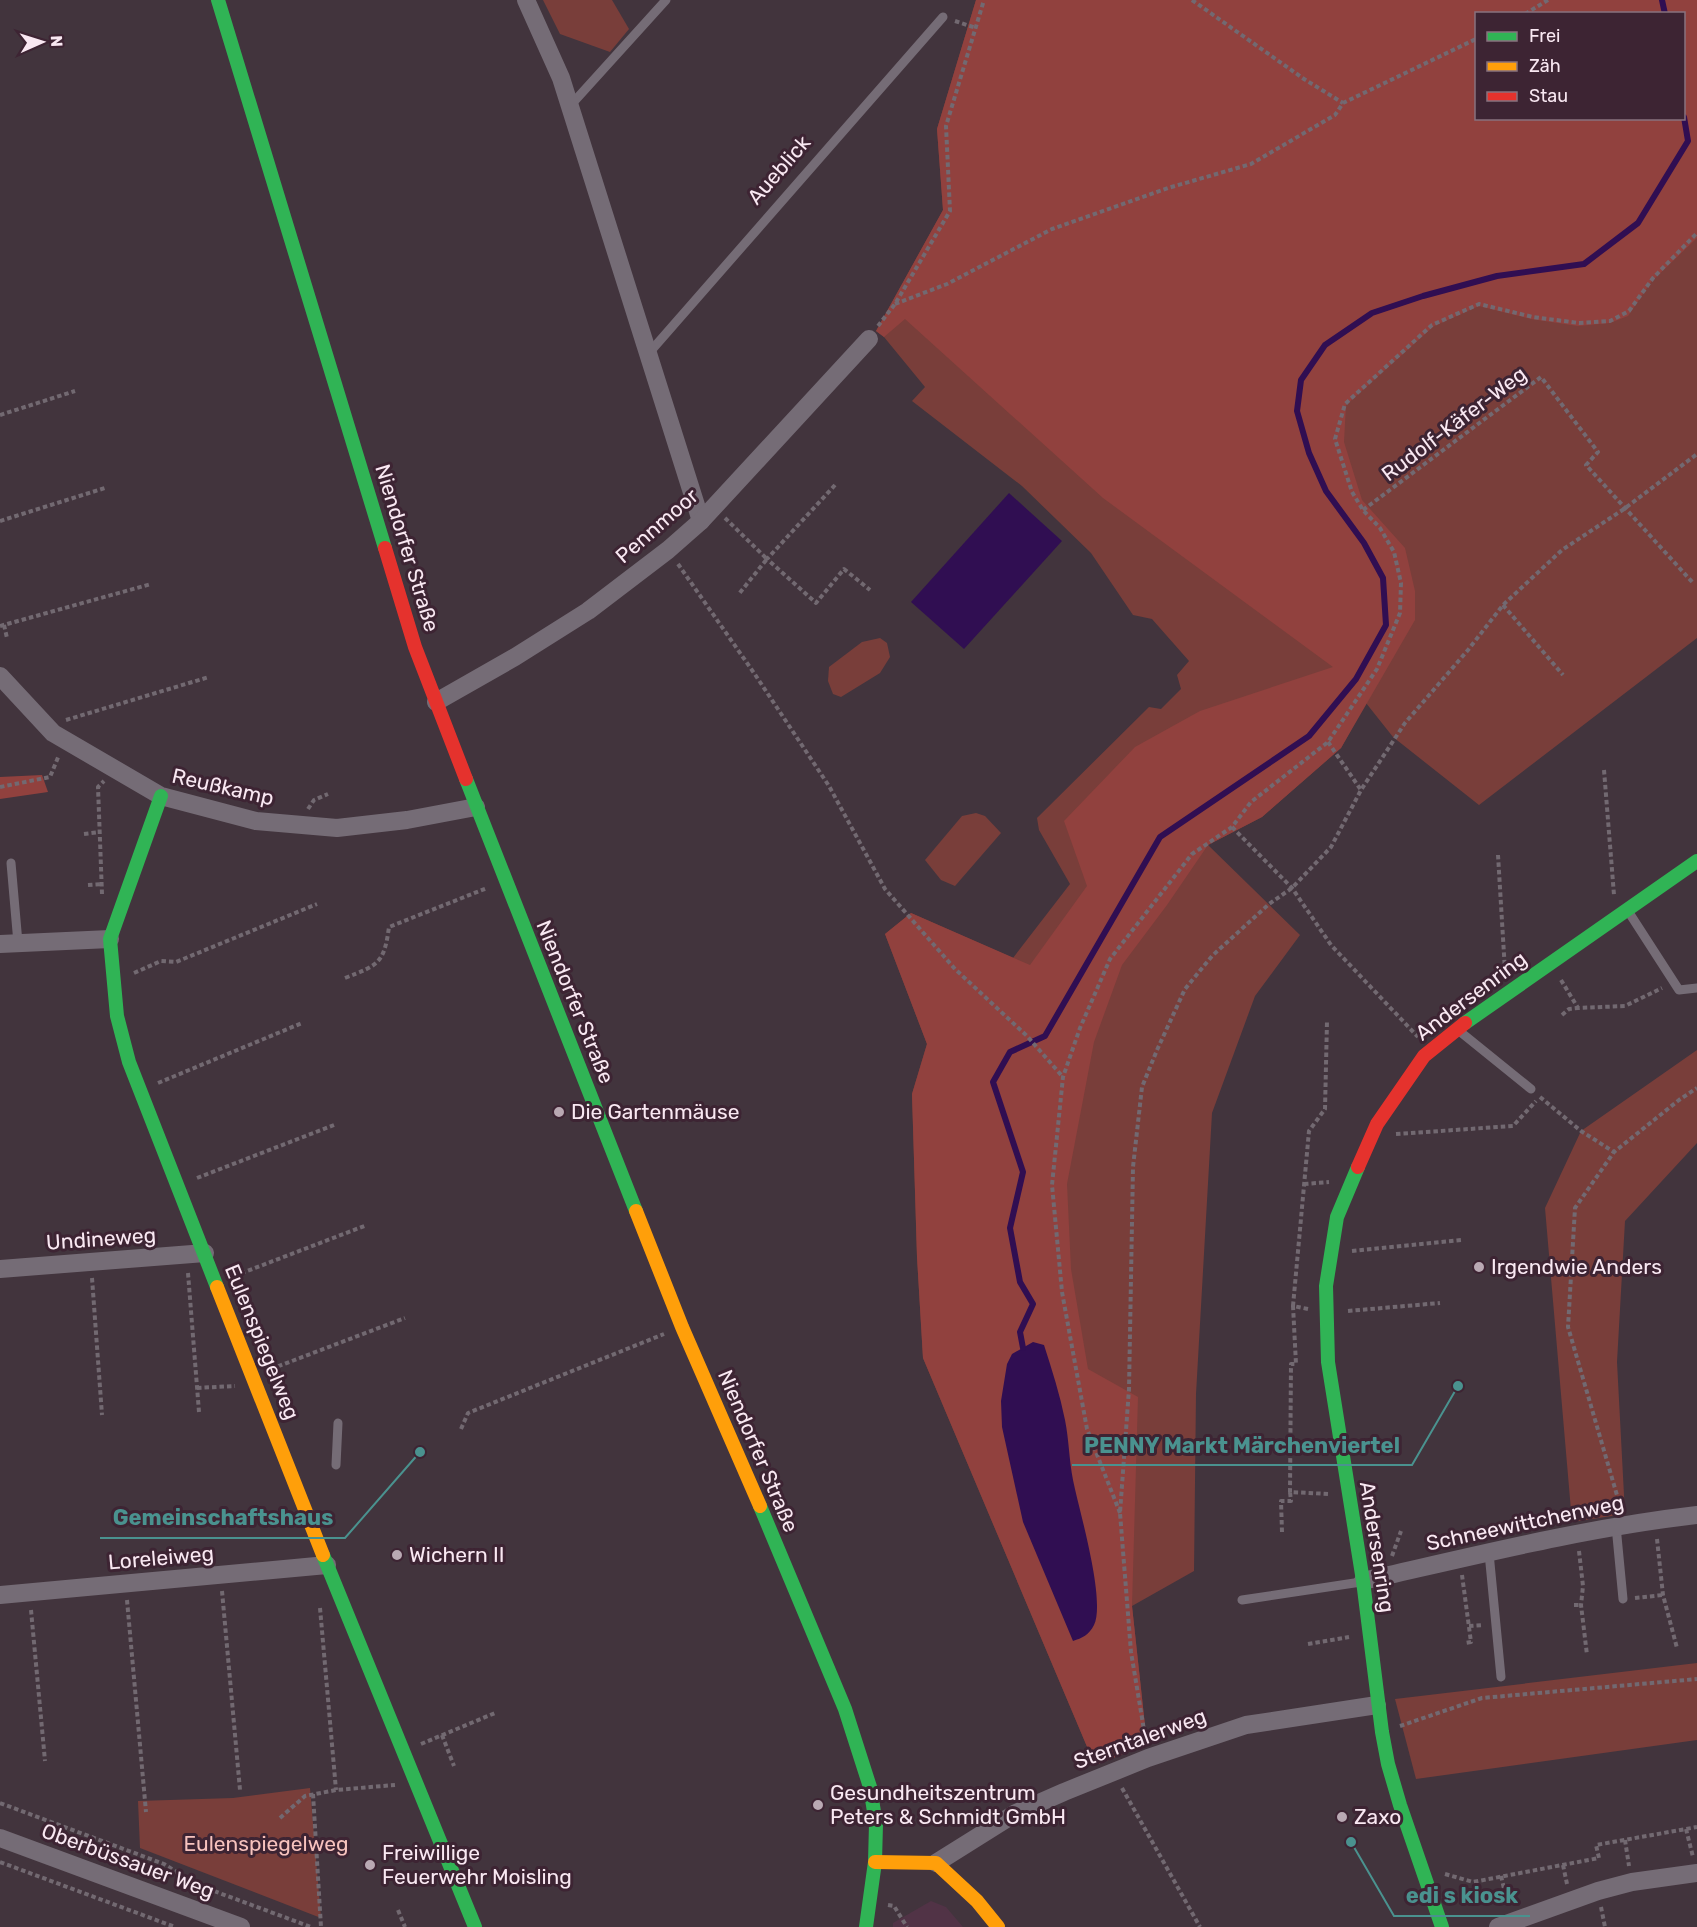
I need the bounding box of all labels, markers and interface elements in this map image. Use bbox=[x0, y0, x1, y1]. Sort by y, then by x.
north arrow bbox=[12, 12, 72, 72]
legend bbox=[1475, 12, 1685, 120]
text: Frei bbox=[1529, 25, 1560, 47]
text: N bbox=[47, 35, 66, 47]
text: Zäh bbox=[1529, 55, 1561, 77]
text: Stau bbox=[1529, 85, 1568, 107]
street label: Aueblick bbox=[742, 130, 816, 209]
street label: Rudolf-Käfer-Weg bbox=[1376, 361, 1531, 486]
street label: Niendorfer Straße bbox=[370, 461, 445, 635]
street label: Pennmoor bbox=[610, 483, 703, 568]
street label: Reußkamp bbox=[170, 763, 276, 810]
street label: Niendorfer Straße bbox=[531, 917, 620, 1087]
street label: Andersenring bbox=[1410, 946, 1531, 1045]
place label: Die Gartenmäuse bbox=[571, 1099, 739, 1124]
marker: Die Gartenmäuse bbox=[552, 1105, 566, 1119]
street label: Undineweg bbox=[45, 1222, 157, 1255]
place label: Irgendwie Anders bbox=[1491, 1254, 1662, 1279]
marker: Irgendwie Anders bbox=[1472, 1260, 1486, 1274]
street label: Eulenspiegelweg bbox=[220, 1261, 305, 1423]
street label: Niendorfer Straße bbox=[713, 1366, 804, 1536]
callout: PENNY Markt Märchenviertel bbox=[1072, 1425, 1412, 1465]
text: PENNY Markt Märchenviertel bbox=[1084, 1432, 1400, 1459]
street label: Andersenring bbox=[1355, 1480, 1400, 1614]
street label: Schneewittchenweg bbox=[1424, 1489, 1626, 1556]
callout: Gemeinschaftshaus bbox=[100, 1498, 345, 1538]
text: Gemeinschaftshaus bbox=[113, 1504, 333, 1531]
street label: Loreleiweg bbox=[107, 1540, 215, 1575]
place label: Wichern II bbox=[409, 1542, 504, 1567]
marker: Wichern II bbox=[390, 1548, 404, 1562]
street label: Sterntalerweg bbox=[1070, 1703, 1209, 1774]
place label: Gesundheitszentrum Peters & Schmidt GmbH bbox=[830, 1780, 1066, 1829]
marker: Gesundheitszentrum Peters & Schmidt GmbH bbox=[811, 1798, 825, 1812]
place label: Zaxo bbox=[1354, 1804, 1401, 1829]
marker: Zaxo bbox=[1335, 1810, 1349, 1824]
street label: Oberbüssauer Weg bbox=[38, 1818, 218, 1903]
park label: Eulenspiegelweg bbox=[183, 1831, 349, 1856]
place label: Freiwillige Feuerwehr Moisling bbox=[382, 1840, 572, 1889]
marker: Freiwillige Feuerwehr Moisling bbox=[363, 1858, 377, 1872]
callout: edi s kiosk bbox=[1394, 1876, 1530, 1916]
text: edi s kiosk bbox=[1406, 1882, 1518, 1909]

